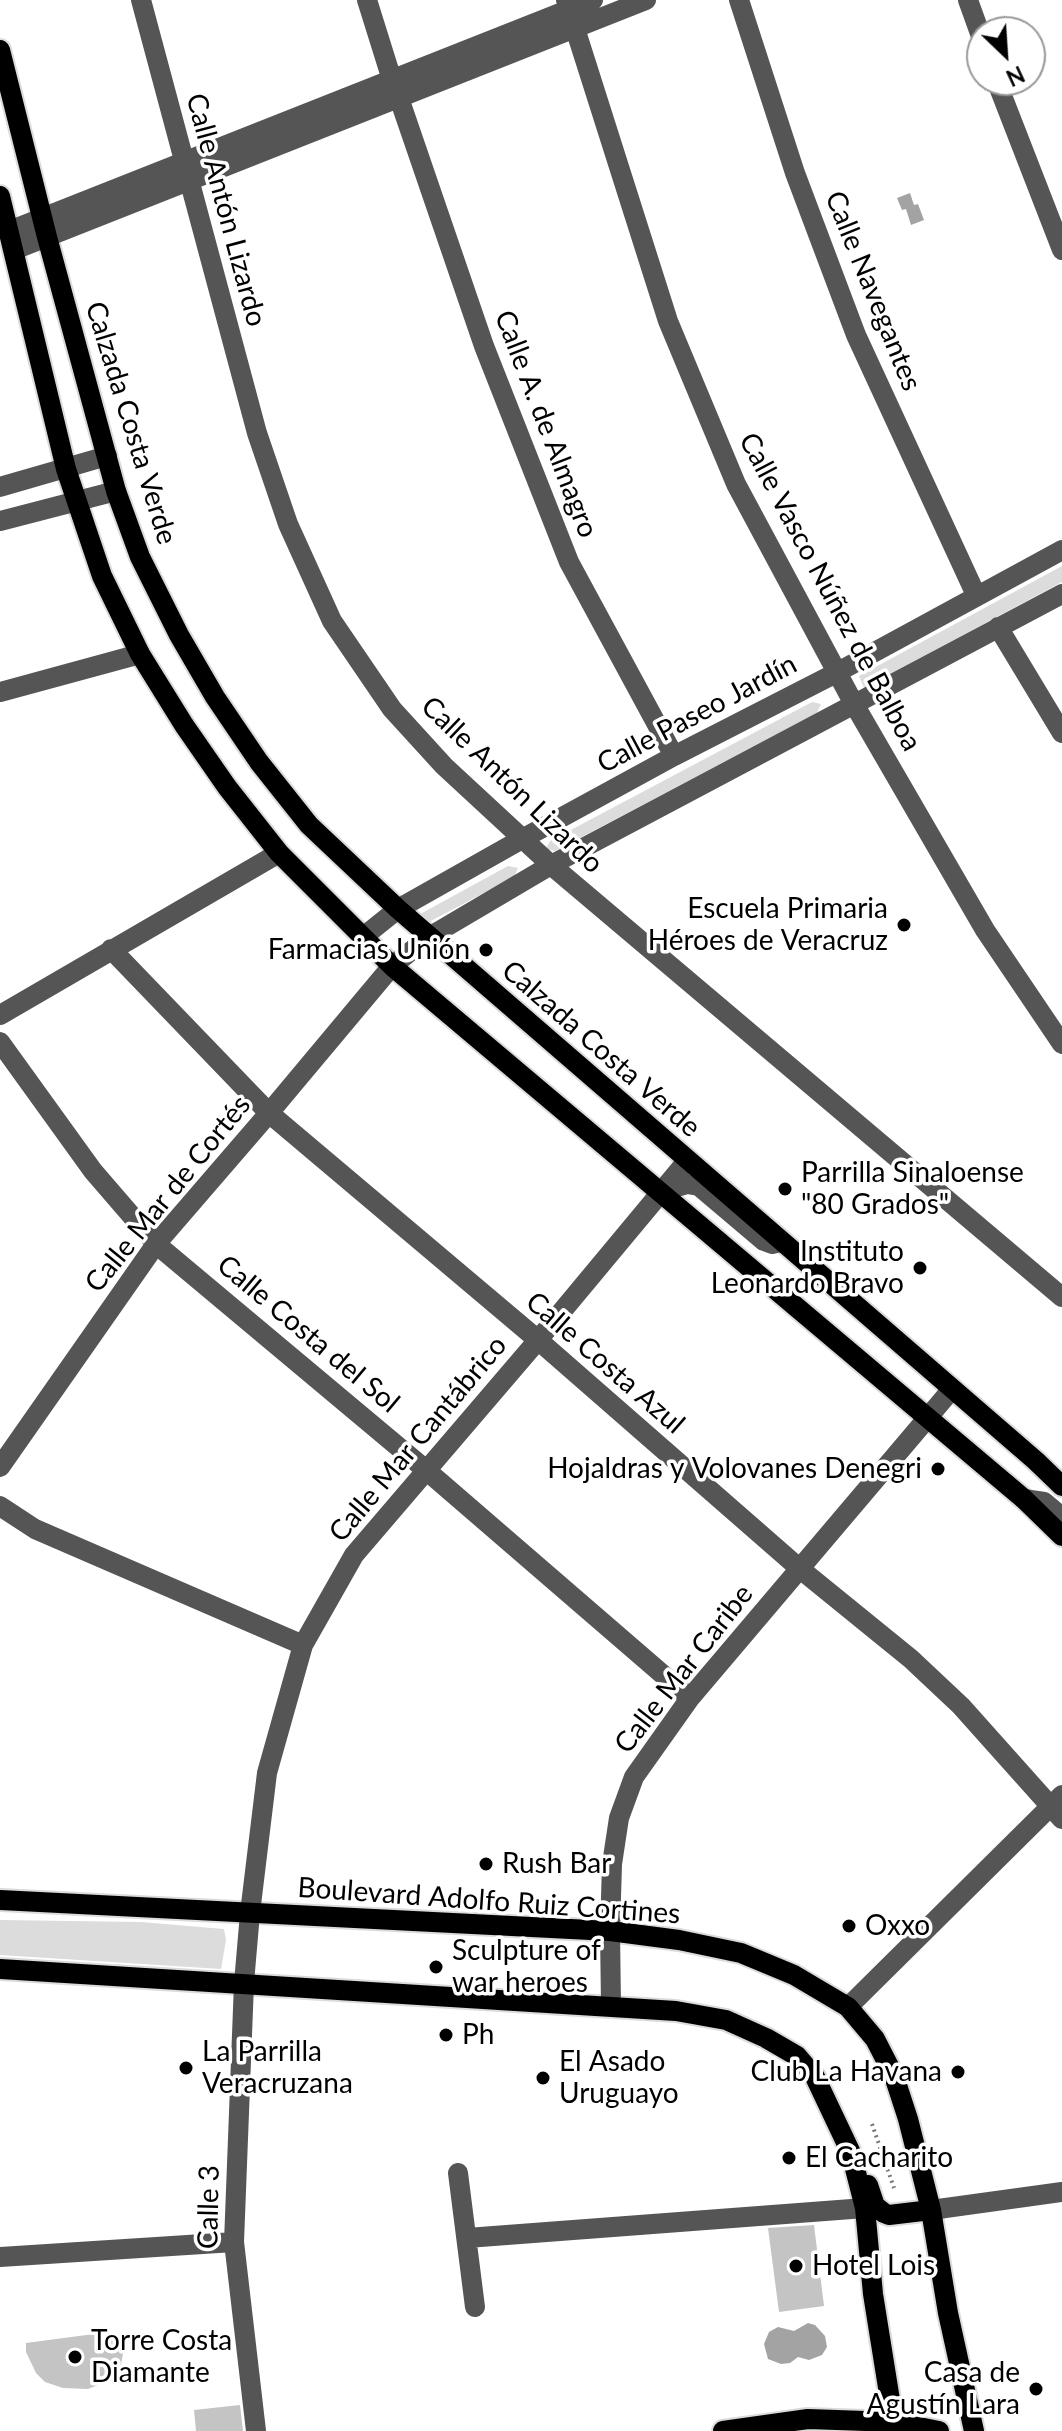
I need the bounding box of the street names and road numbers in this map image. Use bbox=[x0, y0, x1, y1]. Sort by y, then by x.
street label: Calle Antón Lizardo bbox=[179, 90, 273, 330]
street label: Calle Navegantes bbox=[818, 186, 928, 396]
street label: Calzada Costa Verde bbox=[78, 298, 184, 548]
street label: Calle A. de Almagro bbox=[487, 306, 605, 542]
street label: Calle Vasco Núñez de Balboa bbox=[732, 427, 928, 757]
street label: Calle Paseo Jardín bbox=[592, 647, 802, 781]
street label: Calle Antón Lizardo bbox=[414, 690, 610, 880]
street label: Calzada Costa Verde bbox=[495, 954, 707, 1144]
street label: Calle Mar de Cortés bbox=[78, 1089, 258, 1299]
street label: Calle Costa del Sol bbox=[210, 1248, 406, 1420]
street label: Calle Costa Azul bbox=[519, 1285, 691, 1441]
street label: Calle Mar Cantábrico bbox=[322, 1329, 514, 1549]
street label: Calle Mar Caribe bbox=[608, 1578, 760, 1760]
street label: Boulevard Adolfo Ruiz Cortines bbox=[296, 1871, 682, 1931]
street label: Calle 3 bbox=[191, 2165, 227, 2249]

